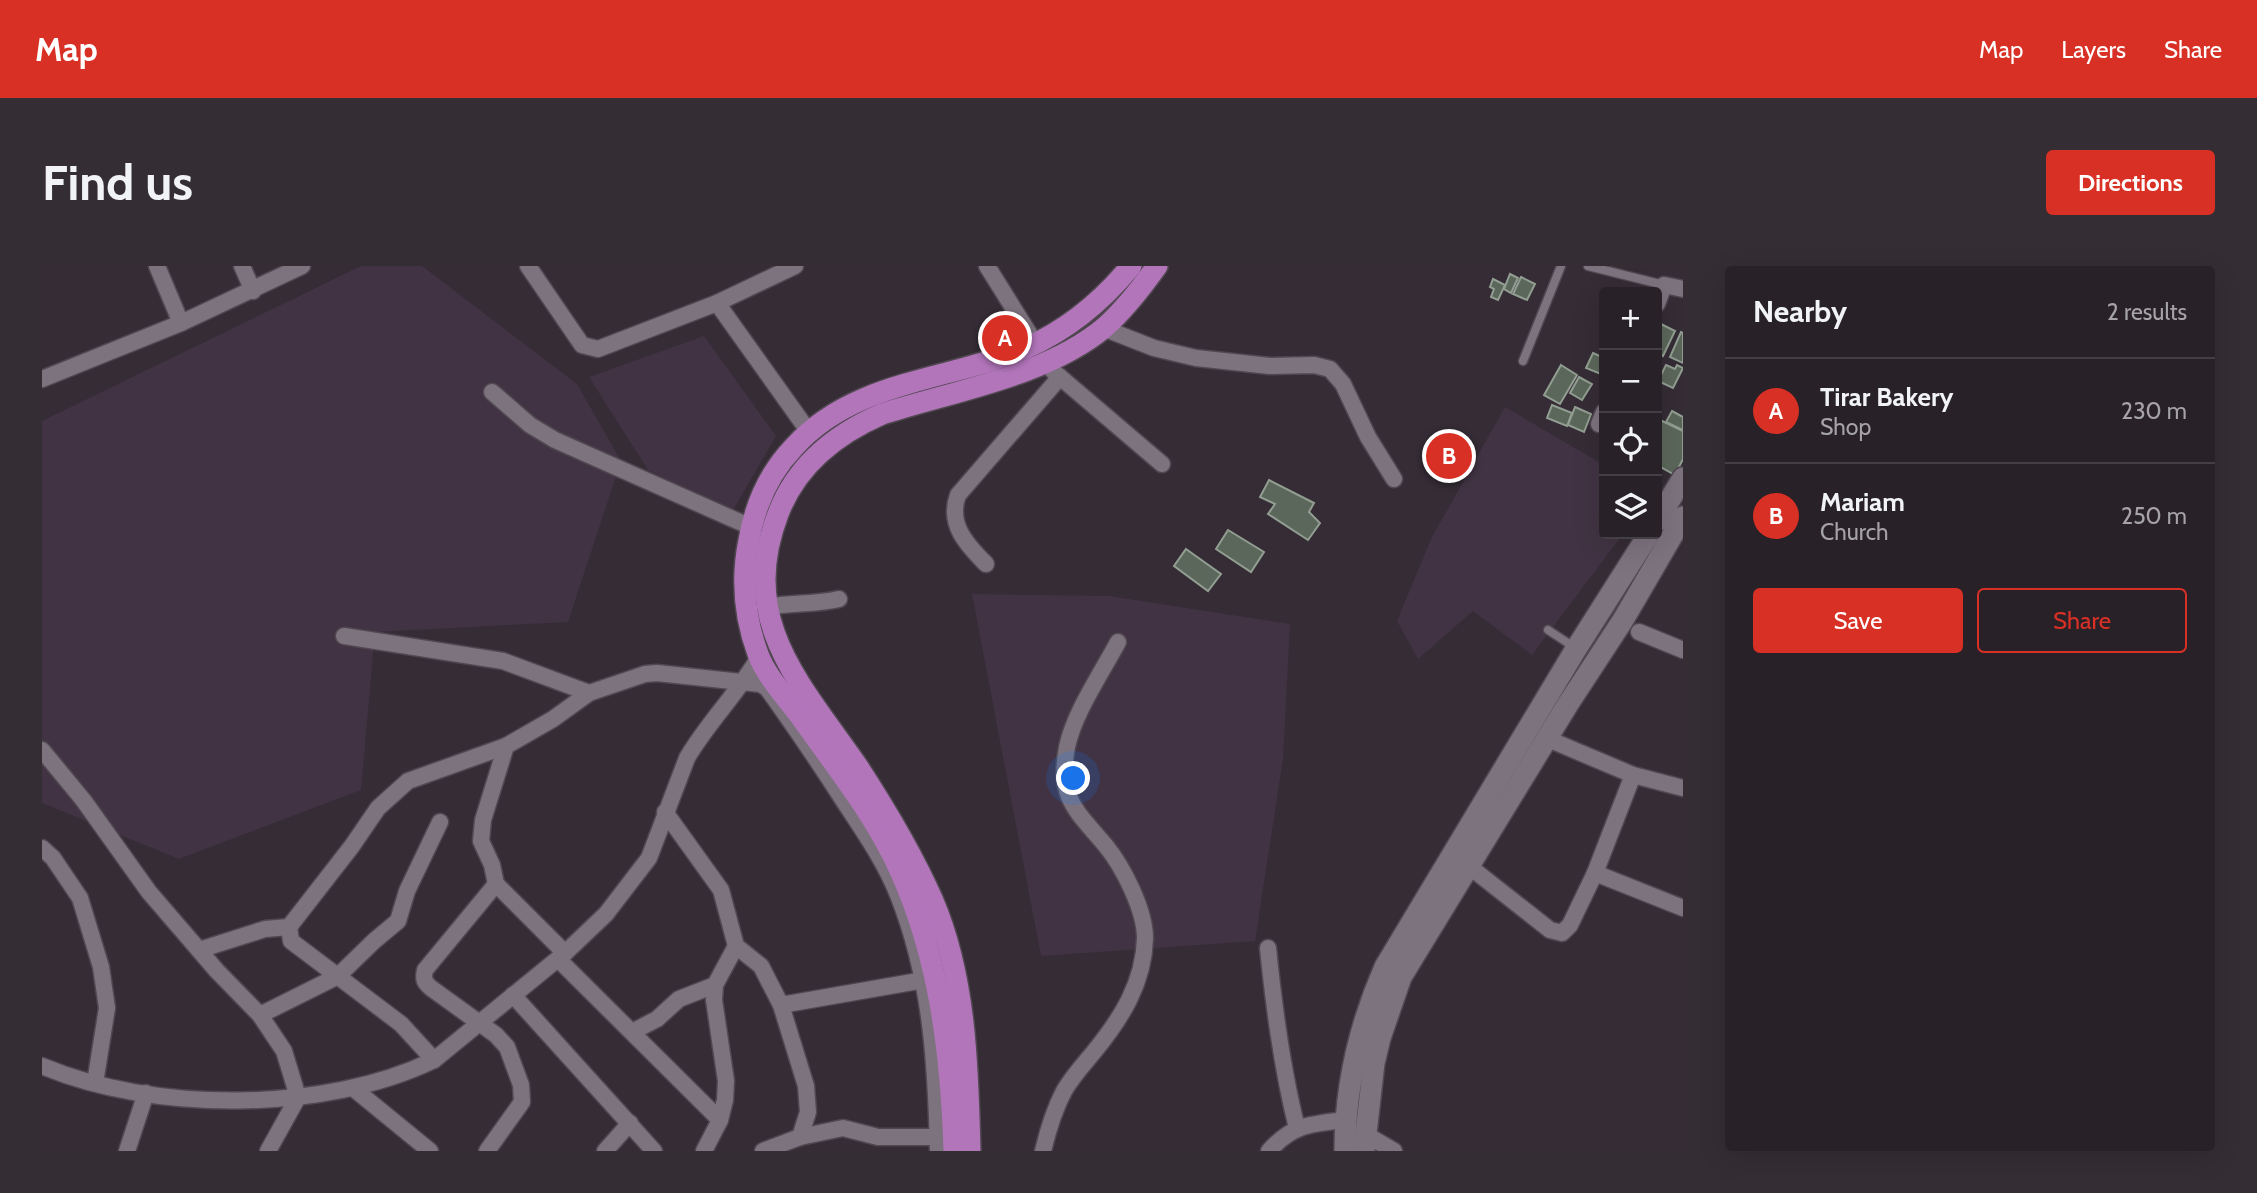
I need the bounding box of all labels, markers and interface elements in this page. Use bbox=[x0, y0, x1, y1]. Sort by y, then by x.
text: Map bbox=[35, 29, 98, 69]
text: Map bbox=[1979, 35, 2023, 64]
text: Layers bbox=[2061, 35, 2126, 64]
text: Share bbox=[2164, 35, 2222, 64]
button: Directions bbox=[2046, 150, 2215, 215]
text: Find us bbox=[42, 153, 193, 212]
map controls bbox=[1599, 287, 1662, 539]
button: + bbox=[1599, 287, 1662, 350]
text: Nearby bbox=[1753, 293, 1847, 330]
text: 2 results bbox=[2107, 298, 2187, 326]
pin: A bbox=[982, 312, 1028, 364]
button: − bbox=[1599, 350, 1662, 413]
text: Tirar Bakery bbox=[1820, 381, 1953, 413]
text: A bbox=[1769, 397, 1783, 425]
text: 230 m bbox=[2121, 397, 2187, 425]
button: locate bbox=[1599, 413, 1662, 476]
text: Shop bbox=[1820, 413, 1871, 441]
pin: B bbox=[1426, 430, 1472, 482]
button: layers bbox=[1599, 476, 1662, 539]
text: Mariam bbox=[1820, 486, 1905, 518]
text: B bbox=[1769, 502, 1783, 530]
text: 250 m bbox=[2121, 502, 2187, 530]
text: Church bbox=[1820, 518, 1889, 546]
button: Save bbox=[1753, 588, 1963, 653]
button: Share bbox=[1977, 588, 2187, 653]
your location bbox=[1056, 761, 1090, 795]

